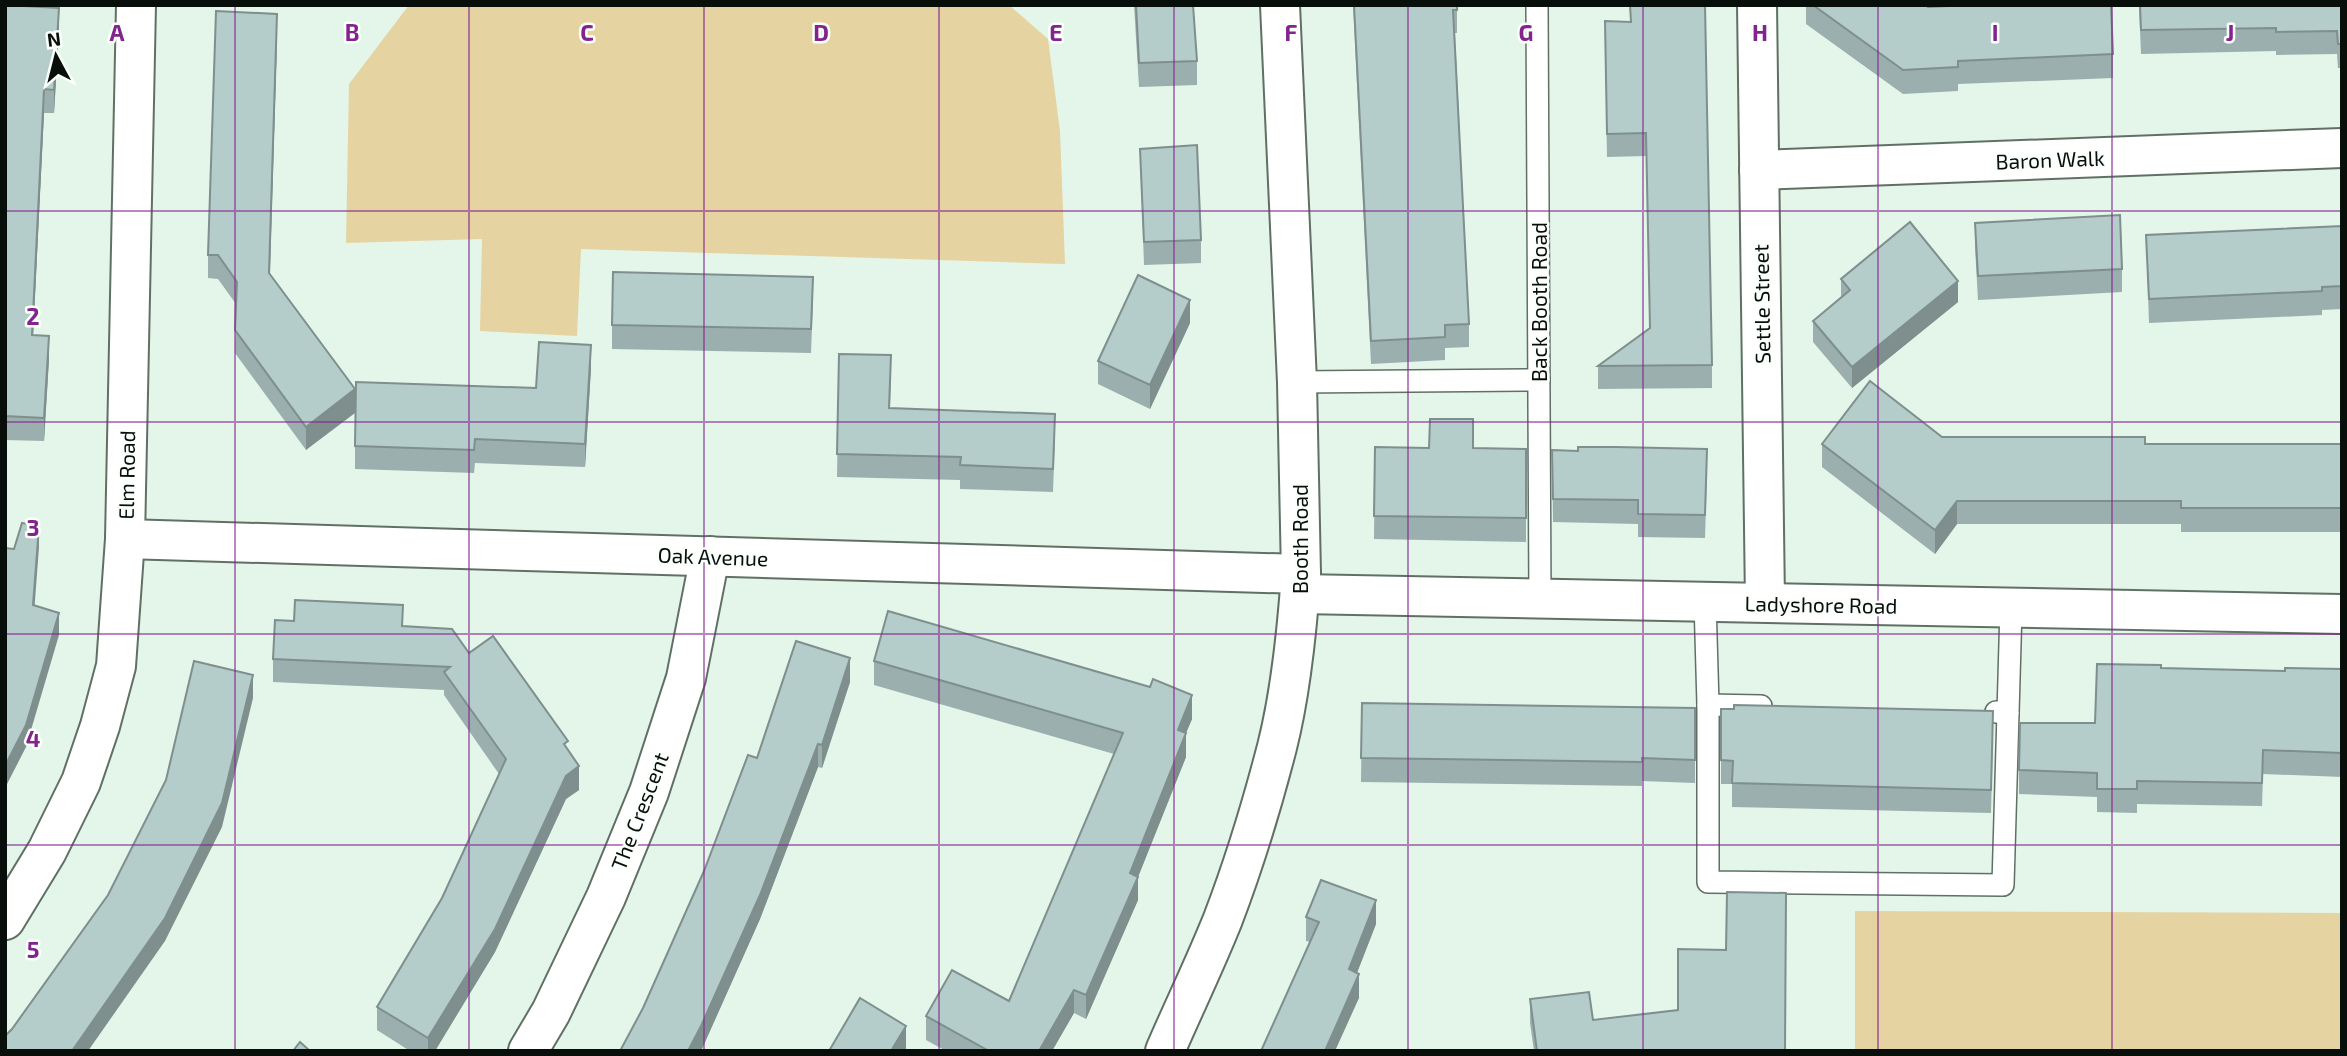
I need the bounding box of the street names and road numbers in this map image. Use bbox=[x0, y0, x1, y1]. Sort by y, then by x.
street label: Baron Walk bbox=[1995, 145, 2105, 173]
street label: Back Booth Road bbox=[1526, 222, 1551, 382]
street label: Settle Street bbox=[1747, 244, 1775, 364]
street label: Elm Road bbox=[113, 430, 139, 520]
street label: Booth Road bbox=[1287, 484, 1312, 594]
street label: Oak Avenue bbox=[657, 542, 769, 570]
street label: Ladyshore Road bbox=[1744, 590, 1898, 618]
street label: The Crescent bbox=[605, 749, 673, 873]

